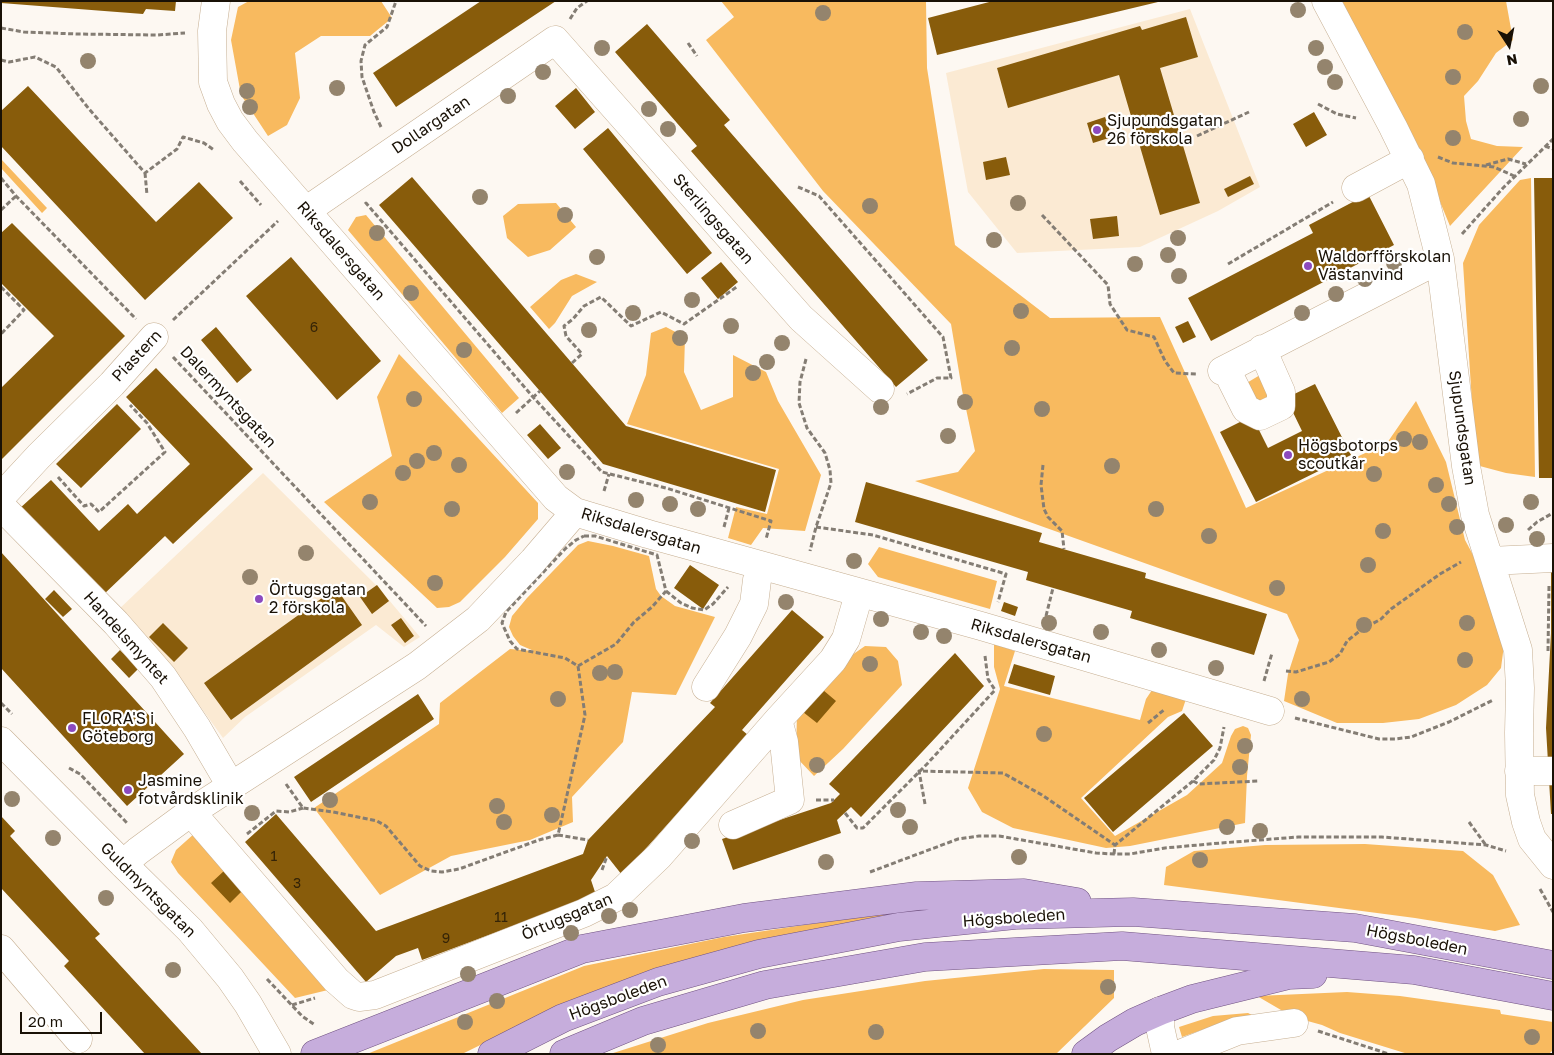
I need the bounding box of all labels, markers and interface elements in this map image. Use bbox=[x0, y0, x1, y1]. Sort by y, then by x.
north arrow bbox=[1484, 20, 1534, 70]
text: N bbox=[1505, 51, 1519, 70]
street label: Dollargatan bbox=[388, 92, 474, 158]
place label: Sjupundsgatan 26 förskola bbox=[1107, 111, 1223, 149]
marker: Sjupundsgatan 26 förskola bbox=[1091, 124, 1103, 136]
street label: Sterlingsgatan bbox=[669, 170, 757, 268]
street label: Riksdalersgatan bbox=[293, 198, 389, 304]
place label: Waldorfförskolan Västanvind bbox=[1318, 247, 1451, 285]
marker: Waldorfförskolan Västanvind bbox=[1302, 260, 1314, 272]
house number: 6 bbox=[310, 320, 318, 336]
street label: Piastern bbox=[108, 326, 166, 386]
street label: Dalermyntsgatan bbox=[176, 342, 280, 452]
street label: Sjupundsgatan bbox=[1444, 369, 1480, 487]
place label: Högsbotorps scoutkår bbox=[1298, 436, 1398, 474]
marker: Högsbotorps scoutkår bbox=[1282, 449, 1294, 461]
street label: Riksdalersgatan bbox=[579, 504, 703, 558]
place label: Örtugsgatan 2 förskola bbox=[269, 580, 366, 618]
street label: Handelsmyntet bbox=[79, 588, 173, 688]
marker: Örtugsgatan 2 förskola bbox=[253, 593, 265, 605]
street label: Riksdalersgatan bbox=[969, 615, 1093, 667]
place label: FLORA'S i Göteborg bbox=[82, 709, 154, 747]
marker: FLORA'S i Göteborg bbox=[66, 722, 78, 734]
place label: Jasmine fotvårdsklinik bbox=[138, 771, 244, 809]
marker: Jasmine fotvårdsklinik bbox=[122, 784, 134, 796]
street label: Guldmyntsgatan bbox=[96, 838, 200, 942]
house number: 1 bbox=[271, 849, 277, 865]
house number: 3 bbox=[293, 876, 301, 892]
street label: Örtugsgatan bbox=[519, 889, 615, 945]
street label: Högsboleden bbox=[962, 905, 1066, 931]
house number: 11 bbox=[494, 910, 508, 926]
street label: Högsboleden bbox=[1365, 921, 1469, 959]
house number: 9 bbox=[442, 931, 450, 947]
street label: Högsboleden bbox=[566, 971, 670, 1025]
scale bar bbox=[22, 1002, 105, 1034]
text: 20 m bbox=[28, 1012, 63, 1030]

